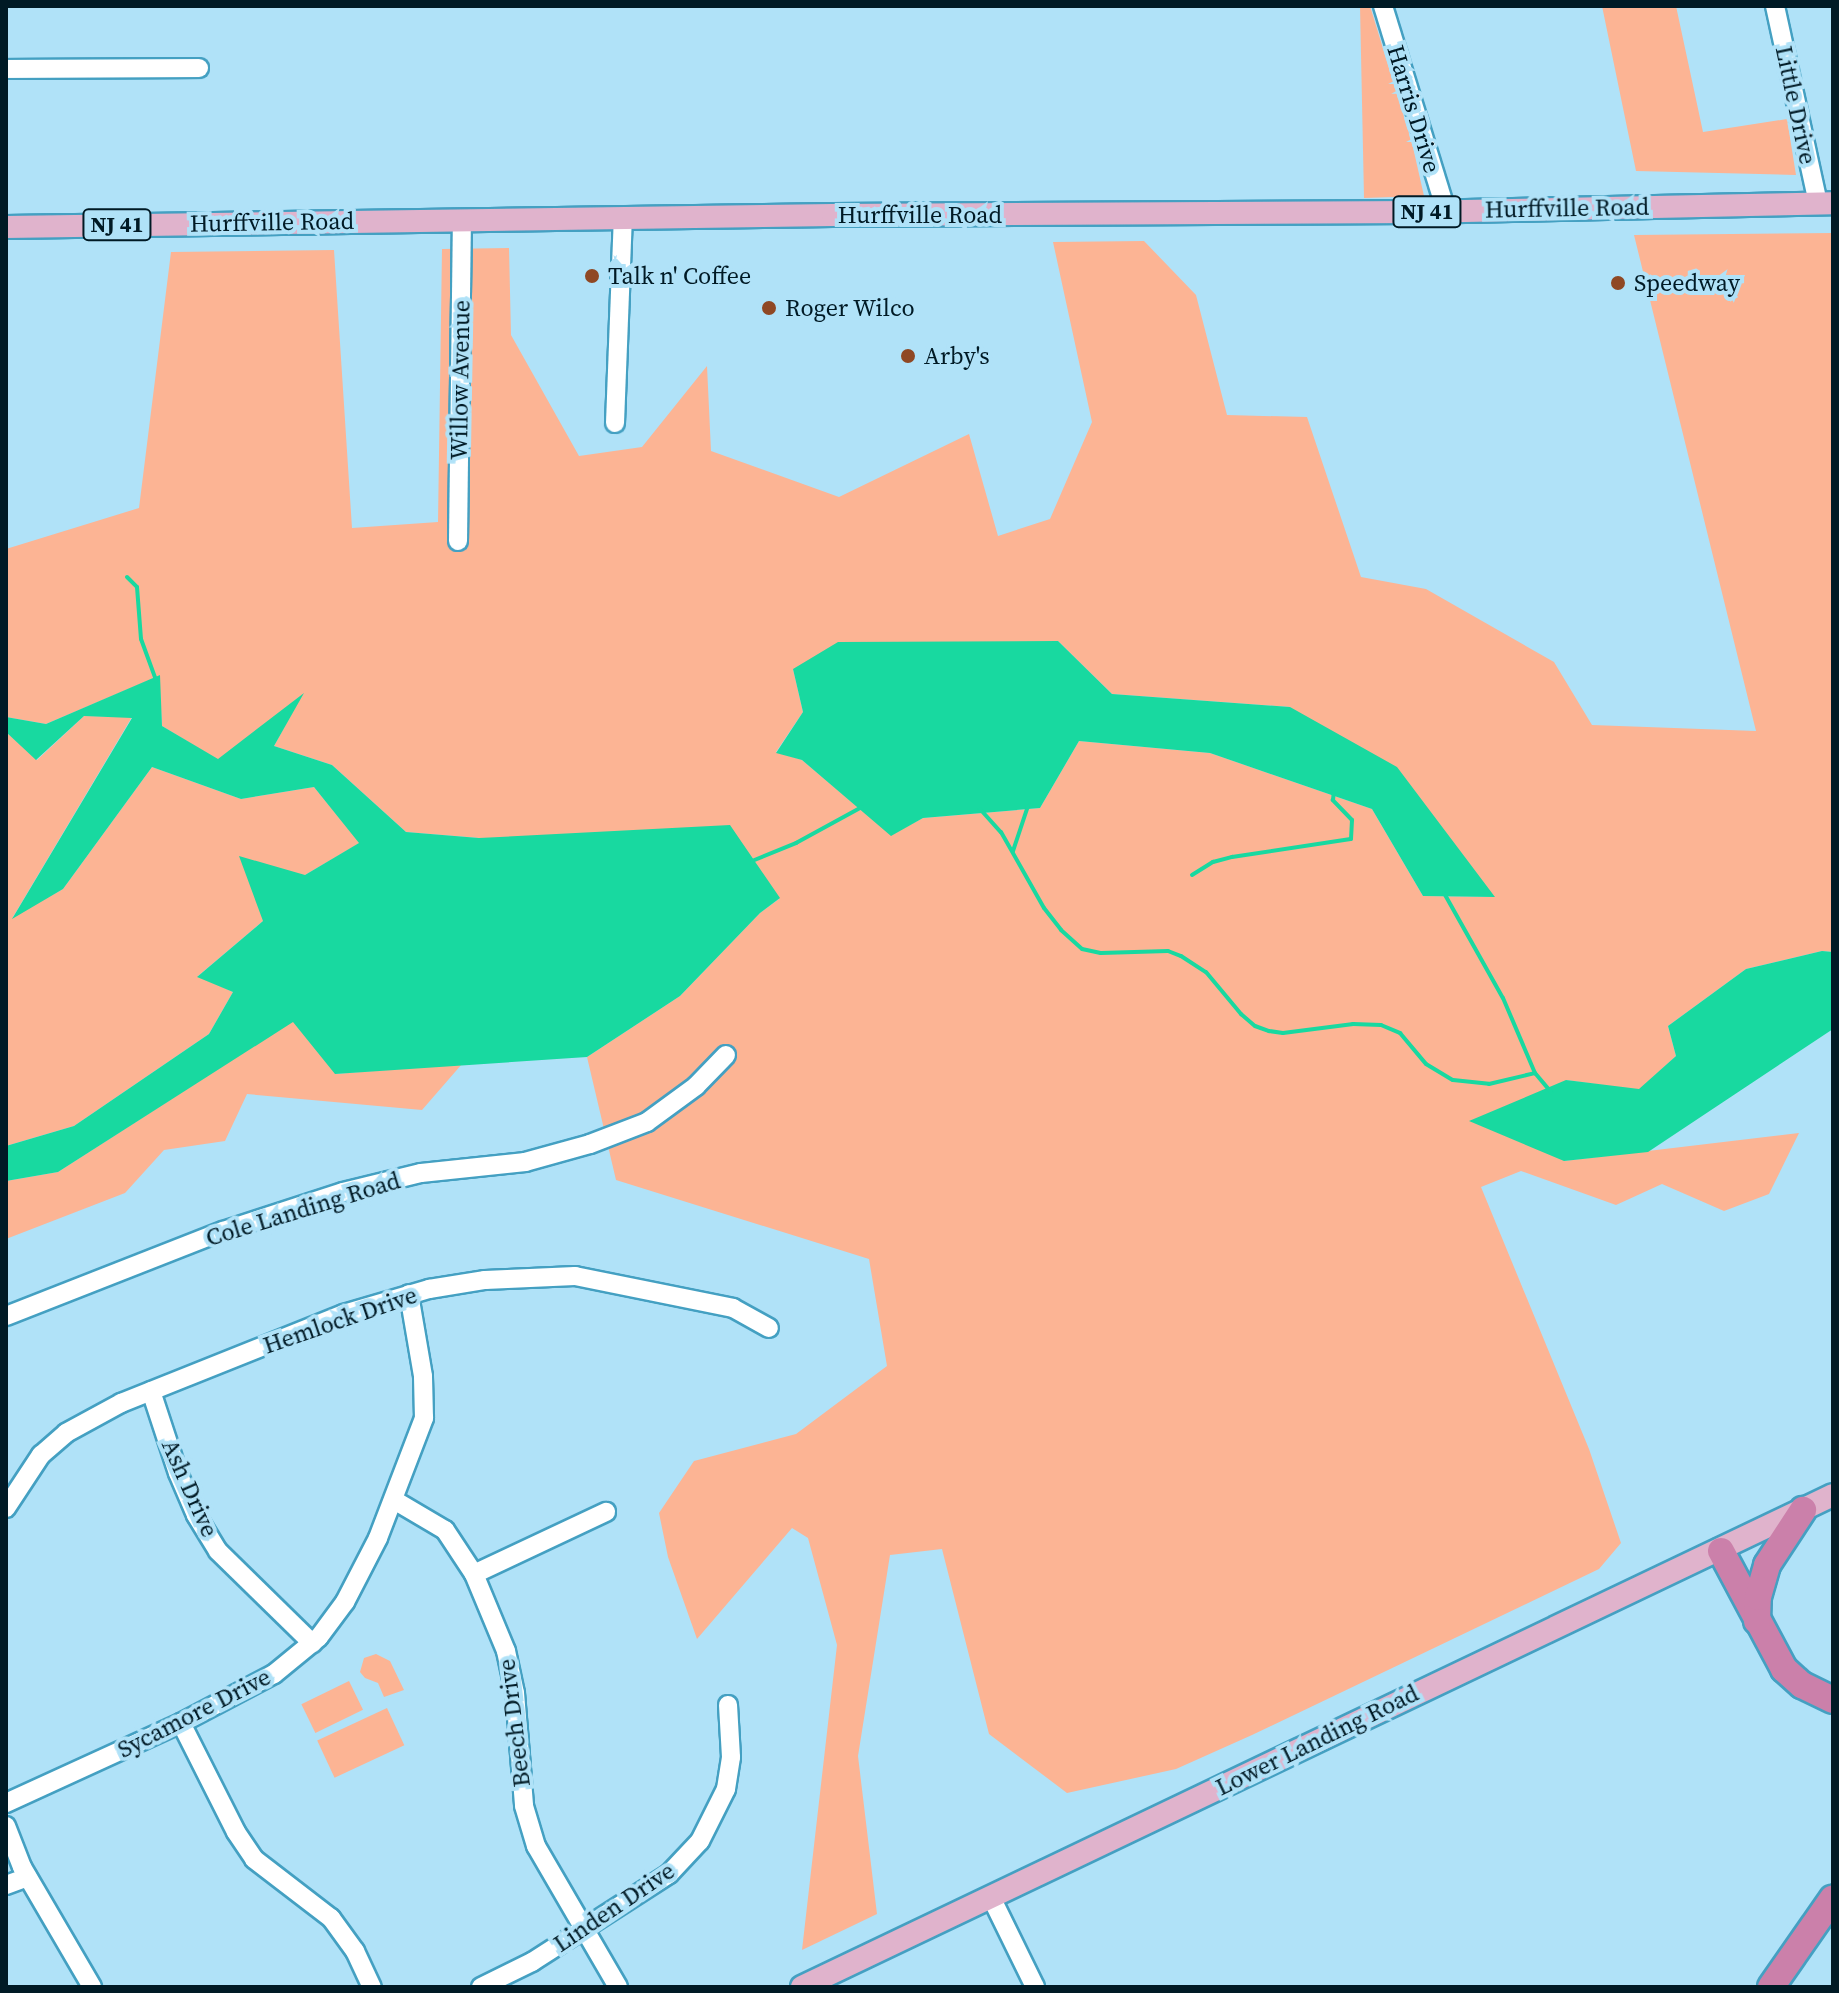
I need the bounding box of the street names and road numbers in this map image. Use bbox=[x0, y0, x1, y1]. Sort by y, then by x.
street label: Harris Drive bbox=[1381, 42, 1447, 176]
street label: Little Drive bbox=[1769, 43, 1823, 167]
street label: Hurffville Road bbox=[1485, 192, 1649, 224]
road number: NJ 41 bbox=[1391, 194, 1463, 230]
street label: Hurffville Road bbox=[838, 201, 1002, 229]
street label: Hurffville Road bbox=[190, 206, 354, 238]
road number: NJ 41 bbox=[81, 207, 153, 243]
street label: Willow Avenue bbox=[444, 300, 476, 460]
street label: Cole Landing Road bbox=[202, 1166, 404, 1252]
street label: Hemlock Drive bbox=[259, 1280, 421, 1360]
street label: Ash Drive bbox=[156, 1435, 224, 1541]
street label: Beech Drive bbox=[492, 1657, 536, 1789]
street label: Sycamore Drive bbox=[113, 1662, 275, 1764]
street label: Lower Landing Road bbox=[1211, 1678, 1423, 1802]
street label: Linden Drive bbox=[548, 1856, 680, 1958]

